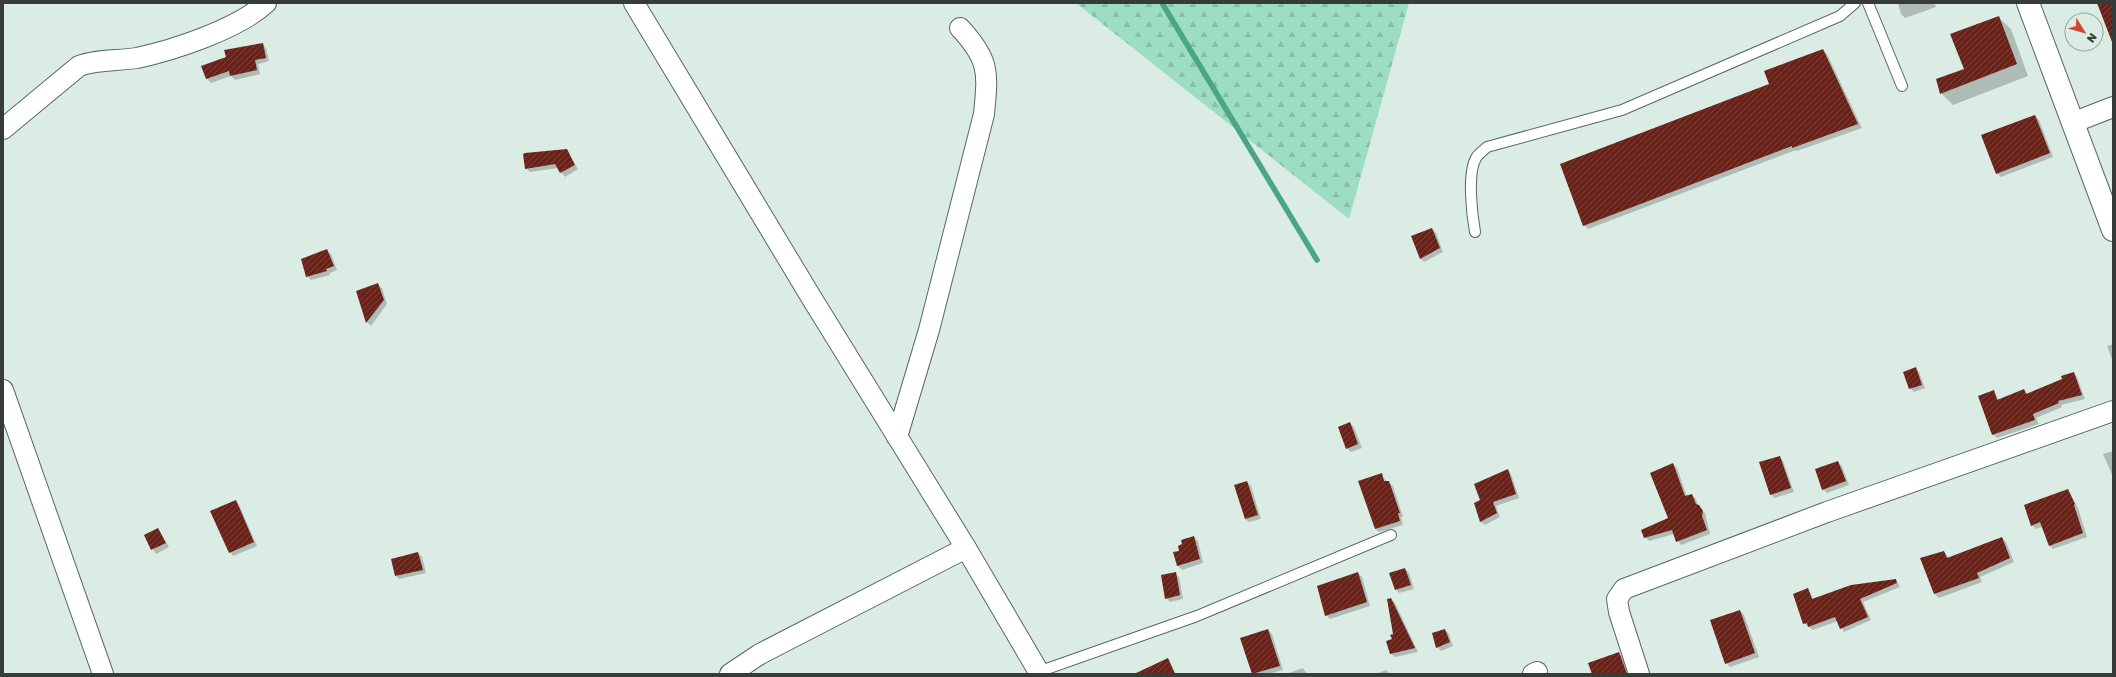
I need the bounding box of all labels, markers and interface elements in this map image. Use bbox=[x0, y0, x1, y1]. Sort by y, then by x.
north arrow bbox=[2064, 12, 2104, 52]
text: N bbox=[2085, 31, 2100, 46]

